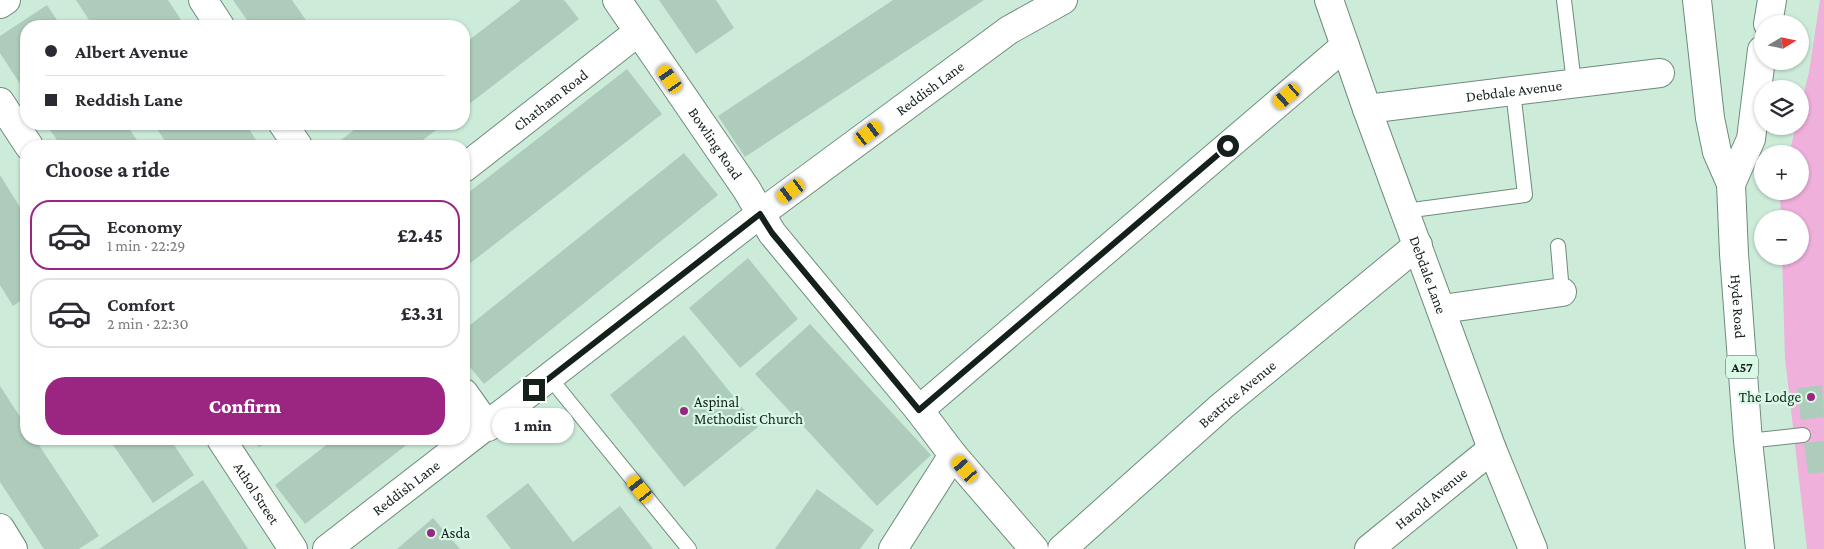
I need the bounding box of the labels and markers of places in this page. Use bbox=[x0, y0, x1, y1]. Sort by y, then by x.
place label: The Lodge bbox=[1739, 389, 1801, 406]
marker: The Lodge bbox=[1805, 391, 1817, 403]
place label: Aspinal Methodist Church bbox=[694, 394, 803, 427]
marker: Aspinal Methodist Church bbox=[678, 405, 690, 417]
place label: Asda bbox=[441, 525, 470, 541]
marker: Asda bbox=[425, 527, 437, 539]

